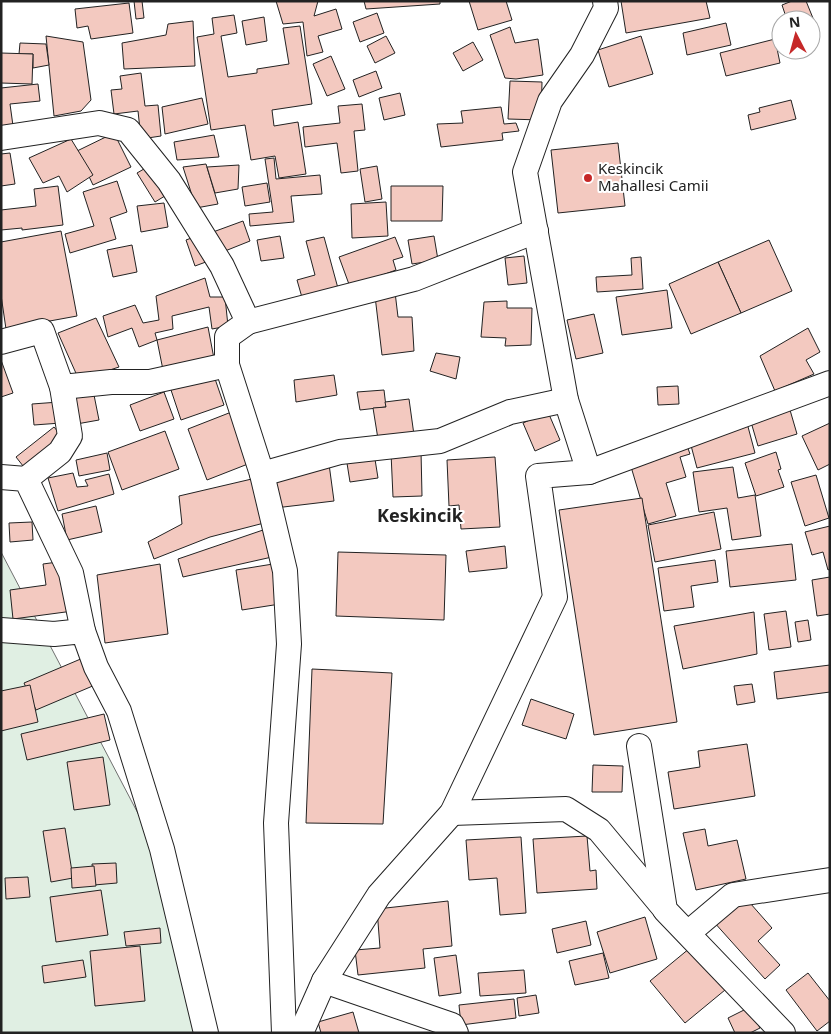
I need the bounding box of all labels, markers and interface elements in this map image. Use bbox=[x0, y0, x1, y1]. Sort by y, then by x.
north arrow bbox=[771, 10, 821, 60]
text: N bbox=[788, 12, 801, 32]
place label: Keskincik Mahallesi Camii bbox=[598, 158, 709, 195]
marker: Keskincik Mahallesi Camii bbox=[582, 172, 594, 184]
district label: Keskincik bbox=[377, 503, 464, 527]

